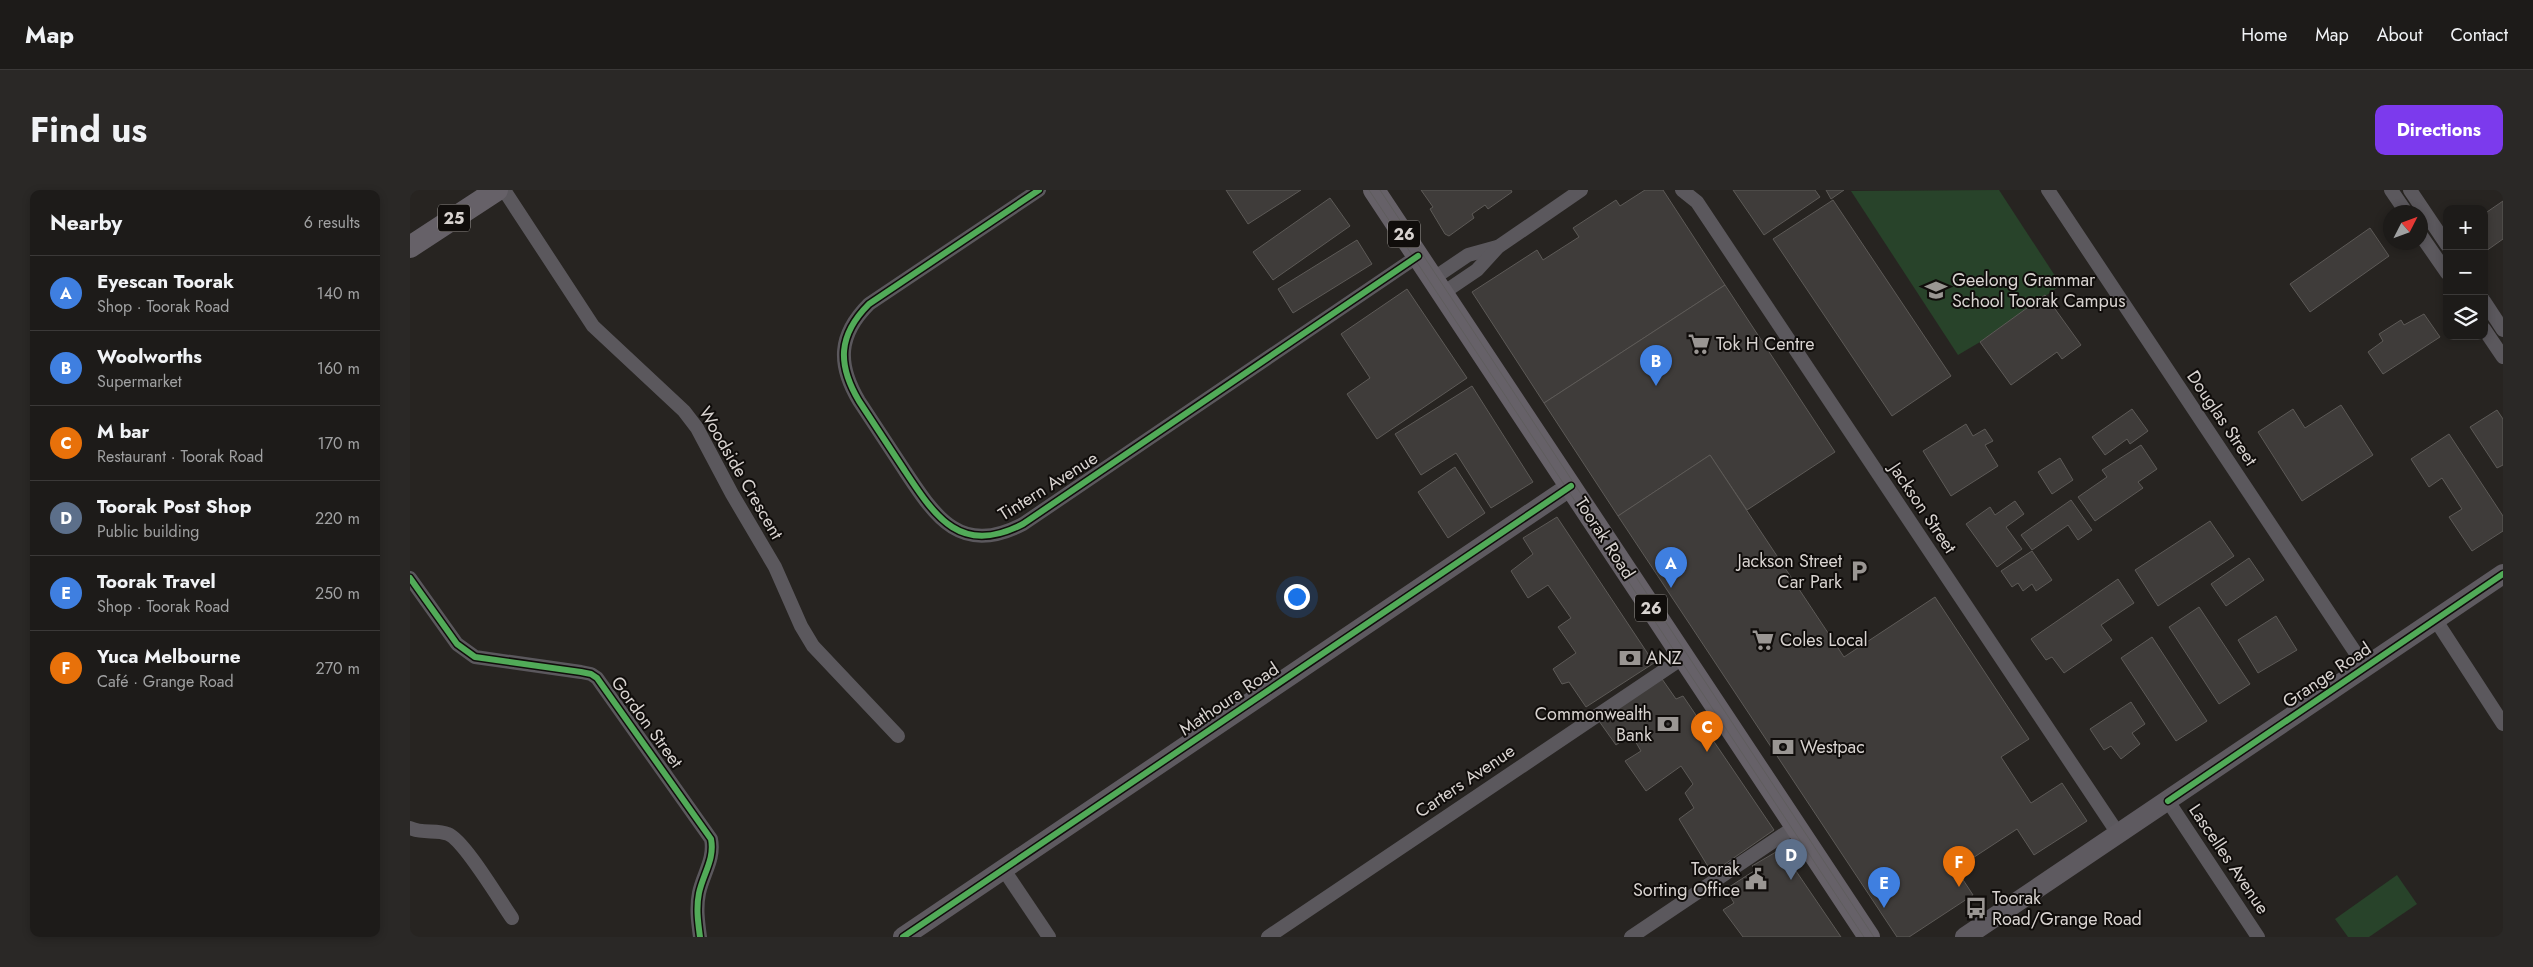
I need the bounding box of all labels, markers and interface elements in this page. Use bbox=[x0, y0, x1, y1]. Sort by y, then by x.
text: Map bbox=[25, 17, 74, 52]
text: Home bbox=[2241, 22, 2287, 48]
text: Map bbox=[2315, 22, 2349, 48]
text: About bbox=[2377, 22, 2422, 48]
text: Contact bbox=[2450, 22, 2508, 48]
text: Find us bbox=[30, 105, 147, 155]
button: Directions bbox=[2375, 105, 2503, 155]
road number: 25 bbox=[438, 204, 470, 232]
north arrow bbox=[2383, 205, 2428, 250]
map controls bbox=[2443, 205, 2488, 340]
button: + bbox=[2443, 205, 2488, 250]
text: Nearby bbox=[50, 208, 122, 238]
text: 6 results bbox=[304, 211, 360, 234]
road number: 26 bbox=[1388, 221, 1420, 248]
button: − bbox=[2443, 250, 2488, 295]
place label: Geelong Grammar School Toorak Campus bbox=[1952, 267, 2125, 314]
text: Eyescan Toorak bbox=[97, 268, 234, 295]
school or university icon: Geelong Grammar School Toorak Campus bbox=[1923, 277, 1949, 303]
text: A bbox=[60, 282, 72, 305]
text: 140 m bbox=[317, 282, 360, 305]
text: Shop · Toorak Road bbox=[97, 295, 229, 318]
button: layers bbox=[2443, 295, 2488, 340]
supermarket icon: Tok H Centre bbox=[1686, 331, 1712, 357]
place label: Tok H Centre bbox=[1716, 331, 1815, 357]
text: Woolworths bbox=[97, 343, 202, 370]
pin: B bbox=[1640, 345, 1672, 386]
text: B bbox=[61, 357, 71, 380]
text: 160 m bbox=[317, 357, 360, 380]
street label: Douglas Street bbox=[2180, 365, 2264, 471]
text: Supermarket bbox=[97, 370, 182, 393]
street label: Woodside Crescent bbox=[692, 402, 790, 545]
text: M bar bbox=[97, 418, 149, 445]
text: C bbox=[60, 432, 72, 455]
text: 170 m bbox=[318, 432, 360, 455]
text: Restaurant · Toorak Road bbox=[97, 445, 263, 468]
street label: Tintern Avenue bbox=[993, 445, 1103, 527]
street label: Jackson Street bbox=[1882, 456, 1963, 559]
street label: Toorak Road bbox=[1569, 492, 1641, 584]
text: Toorak Post Shop bbox=[97, 493, 251, 520]
text: D bbox=[60, 507, 72, 530]
text: 220 m bbox=[315, 507, 360, 530]
text: Public building bbox=[97, 520, 199, 543]
pin: A bbox=[1655, 547, 1687, 588]
place label: Jackson Street Car Park bbox=[1736, 548, 1843, 595]
parking icon: Jackson Street Car Park bbox=[1846, 558, 1872, 584]
text: Toorak Travel bbox=[97, 568, 216, 595]
text: E bbox=[61, 582, 71, 605]
text: 250 m bbox=[315, 582, 360, 605]
your location bbox=[1284, 584, 1310, 610]
road number: 26 bbox=[1635, 594, 1667, 622]
text: Shop · Toorak Road bbox=[97, 595, 229, 618]
supermarket icon: Coles Local bbox=[1750, 627, 1776, 653]
place label: Coles Local bbox=[1780, 627, 1868, 653]
street label: Grange Road bbox=[2277, 636, 2377, 714]
text: Yuca Melbourne bbox=[97, 643, 241, 670]
bank icon: ANZ bbox=[1617, 645, 1643, 671]
place label: ANZ bbox=[1646, 645, 1682, 671]
street label: Mathoura Road bbox=[1174, 656, 1284, 742]
text: F bbox=[62, 657, 70, 680]
text: 270 m bbox=[316, 657, 360, 680]
text: Café · Grange Road bbox=[97, 670, 234, 693]
street label: Gordon Street bbox=[605, 671, 690, 774]
place label: Commonwealth Bank bbox=[1535, 701, 1652, 748]
bank icon: Commonwealth Bank bbox=[1655, 711, 1681, 737]
pin: C bbox=[1691, 711, 1723, 752]
bank icon: Westpac bbox=[1770, 734, 1796, 760]
place label: Westpac bbox=[1800, 734, 1865, 760]
street label: Carters Avenue bbox=[1410, 738, 1520, 824]
street label: Lascelles Avenue bbox=[2182, 799, 2276, 919]
pin: D bbox=[1775, 839, 1807, 880]
pin: F bbox=[1943, 846, 1975, 887]
place label: Toorak Sorting Office bbox=[1633, 856, 1740, 903]
public building icon: Toorak Sorting Office bbox=[1743, 866, 1769, 892]
pin: E bbox=[1868, 867, 1900, 908]
place label: Toorak Road/Grange Road bbox=[1992, 885, 2142, 932]
bus stop icon: Toorak Road/Grange Road bbox=[1963, 895, 1989, 921]

